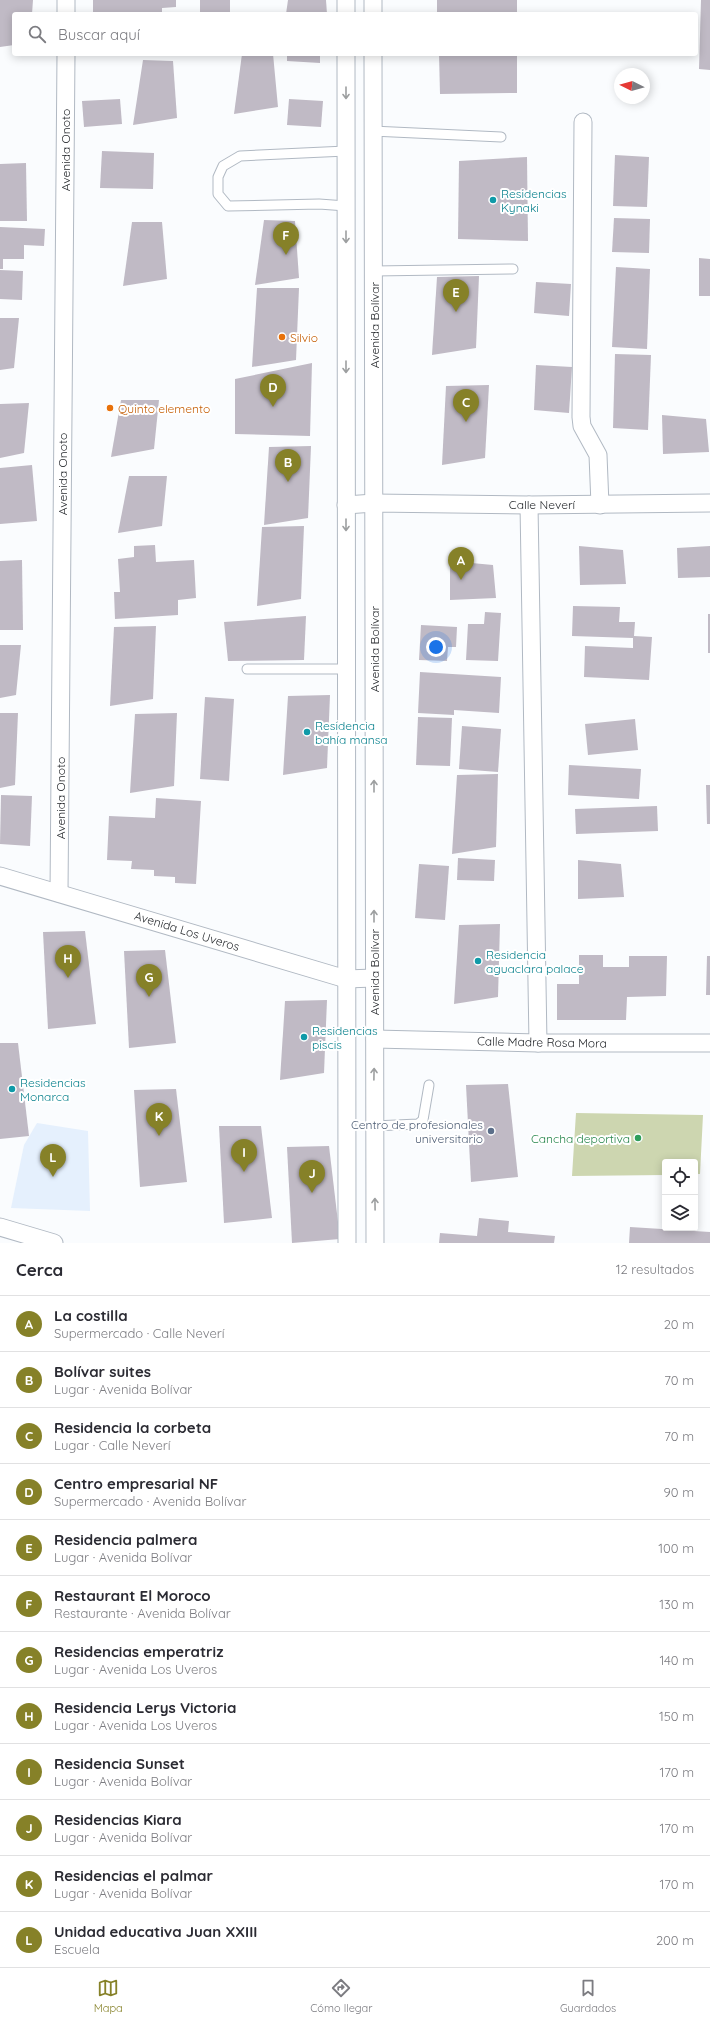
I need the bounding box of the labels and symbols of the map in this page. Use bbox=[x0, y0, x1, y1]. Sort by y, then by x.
north arrow bbox=[614, 68, 650, 104]
one-way arrow bbox=[342, 86, 350, 99]
street label: Avenida Onoto bbox=[58, 109, 73, 191]
place label: Residencias Kynaki bbox=[501, 186, 567, 215]
marker: Residencias Kynaki bbox=[488, 195, 498, 205]
pin: F bbox=[273, 222, 299, 255]
one-way arrow bbox=[342, 230, 350, 243]
pin: E bbox=[443, 279, 469, 312]
street label: Avenida Bolívar bbox=[367, 281, 382, 368]
place label: Silvio bbox=[290, 330, 318, 345]
marker: Silvio bbox=[277, 332, 287, 342]
one-way arrow bbox=[342, 360, 350, 373]
pin: D bbox=[260, 374, 286, 407]
pin: C bbox=[453, 389, 479, 422]
place label: Quinto elemento bbox=[118, 401, 210, 416]
marker: Quinto elemento bbox=[105, 403, 115, 413]
street label: Avenida Onoto bbox=[55, 433, 70, 515]
pin: B bbox=[275, 449, 301, 482]
street label: Calle Neverí bbox=[509, 497, 576, 512]
one-way arrow bbox=[342, 518, 350, 531]
pin: A bbox=[448, 547, 474, 580]
street label: Avenida Bolívar bbox=[367, 605, 382, 692]
your location bbox=[426, 637, 446, 657]
place label: Residencia bahía mansa bbox=[315, 718, 388, 747]
marker: Residencia bahía mansa bbox=[302, 727, 312, 737]
street label: Avenida Onoto bbox=[53, 757, 68, 839]
one-way arrow bbox=[370, 780, 378, 793]
street label: Avenida Los Uveros bbox=[133, 908, 242, 954]
one-way arrow bbox=[370, 910, 378, 923]
street label: Avenida Bolívar bbox=[367, 928, 382, 1015]
pin: H bbox=[55, 945, 81, 978]
place label: Residencia aguaclara palace bbox=[486, 947, 584, 976]
marker: Residencia aguaclara palace bbox=[473, 956, 483, 966]
pin: G bbox=[136, 964, 162, 997]
place label: Residencias piscis bbox=[312, 1023, 378, 1052]
marker: Residencias piscis bbox=[299, 1032, 309, 1042]
street label: Calle Madre Rosa Mora bbox=[477, 1033, 607, 1051]
one-way arrow bbox=[370, 1068, 378, 1081]
place label: Residencias Monarca bbox=[20, 1075, 86, 1104]
marker: Residencias Monarca bbox=[7, 1084, 17, 1094]
pin: K bbox=[146, 1103, 172, 1136]
place label: Centro de profesionales universitario bbox=[351, 1117, 483, 1146]
marker: Centro de profesionales universitario bbox=[486, 1126, 496, 1136]
place label: Cancha deportiva bbox=[531, 1131, 630, 1146]
marker: Cancha deportiva bbox=[633, 1133, 643, 1143]
pin: I bbox=[231, 1139, 257, 1172]
pin: L bbox=[40, 1144, 66, 1177]
pin: J bbox=[299, 1160, 325, 1193]
one-way arrow bbox=[371, 1198, 378, 1211]

